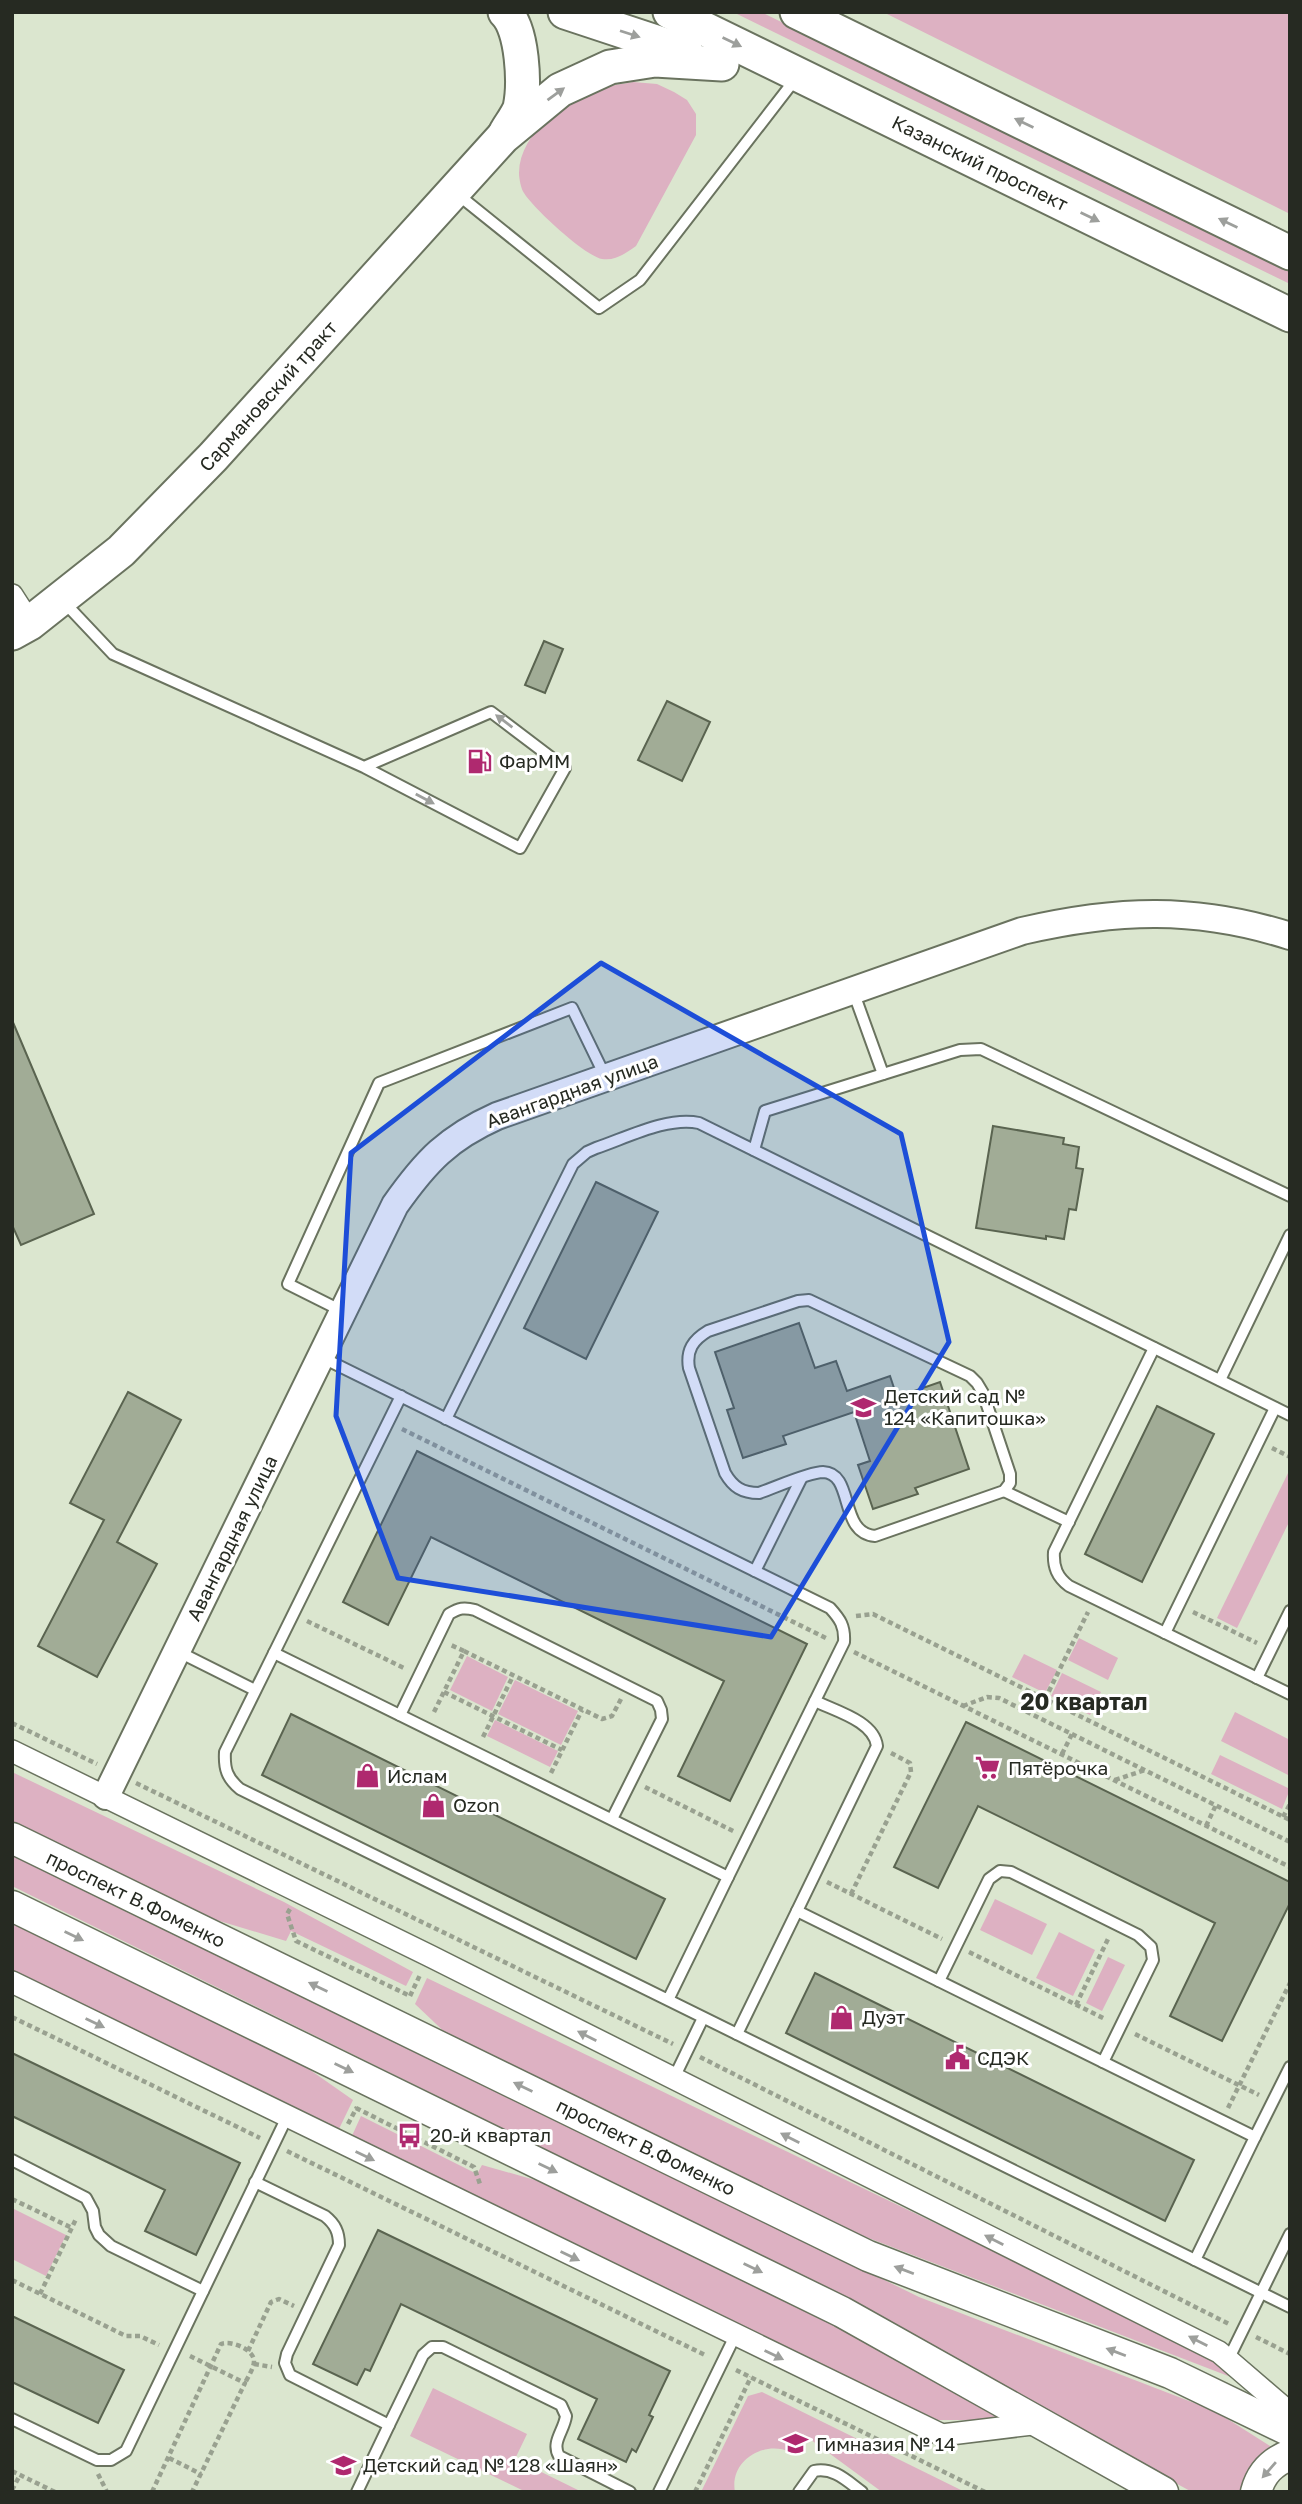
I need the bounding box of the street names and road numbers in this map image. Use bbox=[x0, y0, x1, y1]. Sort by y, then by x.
street label: Казанский проспект bbox=[889, 110, 1072, 215]
street label: Сармановский тракт bbox=[194, 316, 341, 476]
street label: Авангардная улица bbox=[483, 1049, 661, 1132]
street label: Авангардная улица bbox=[181, 1451, 282, 1624]
street label: проспект В.Фоменко bbox=[43, 1845, 229, 1952]
street label: проспект В.Фоменко bbox=[553, 2093, 739, 2200]

